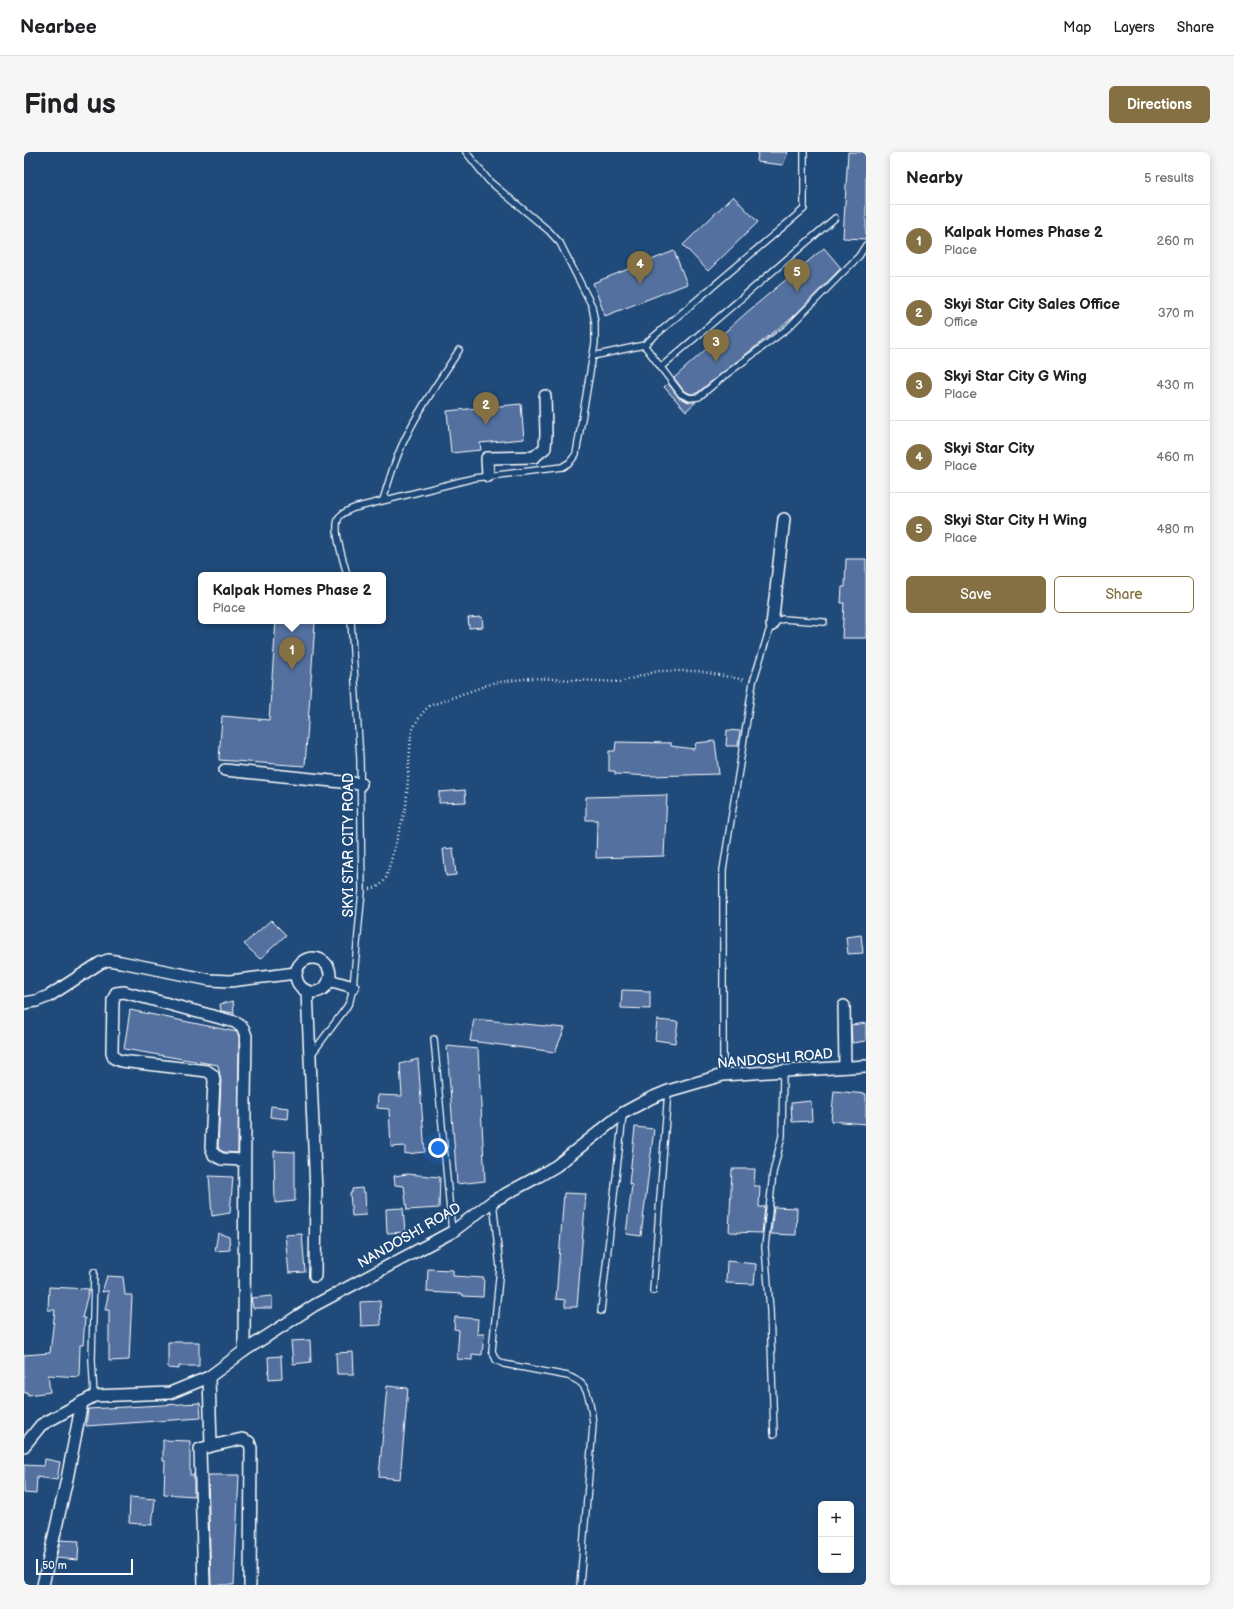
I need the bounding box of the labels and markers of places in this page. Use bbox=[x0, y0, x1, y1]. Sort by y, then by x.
pin: 4 bbox=[627, 251, 653, 284]
pin: 5 bbox=[784, 259, 810, 292]
pin: 3 bbox=[703, 329, 729, 362]
pin: 2 bbox=[473, 392, 499, 425]
pin: 1 bbox=[279, 637, 305, 670]

